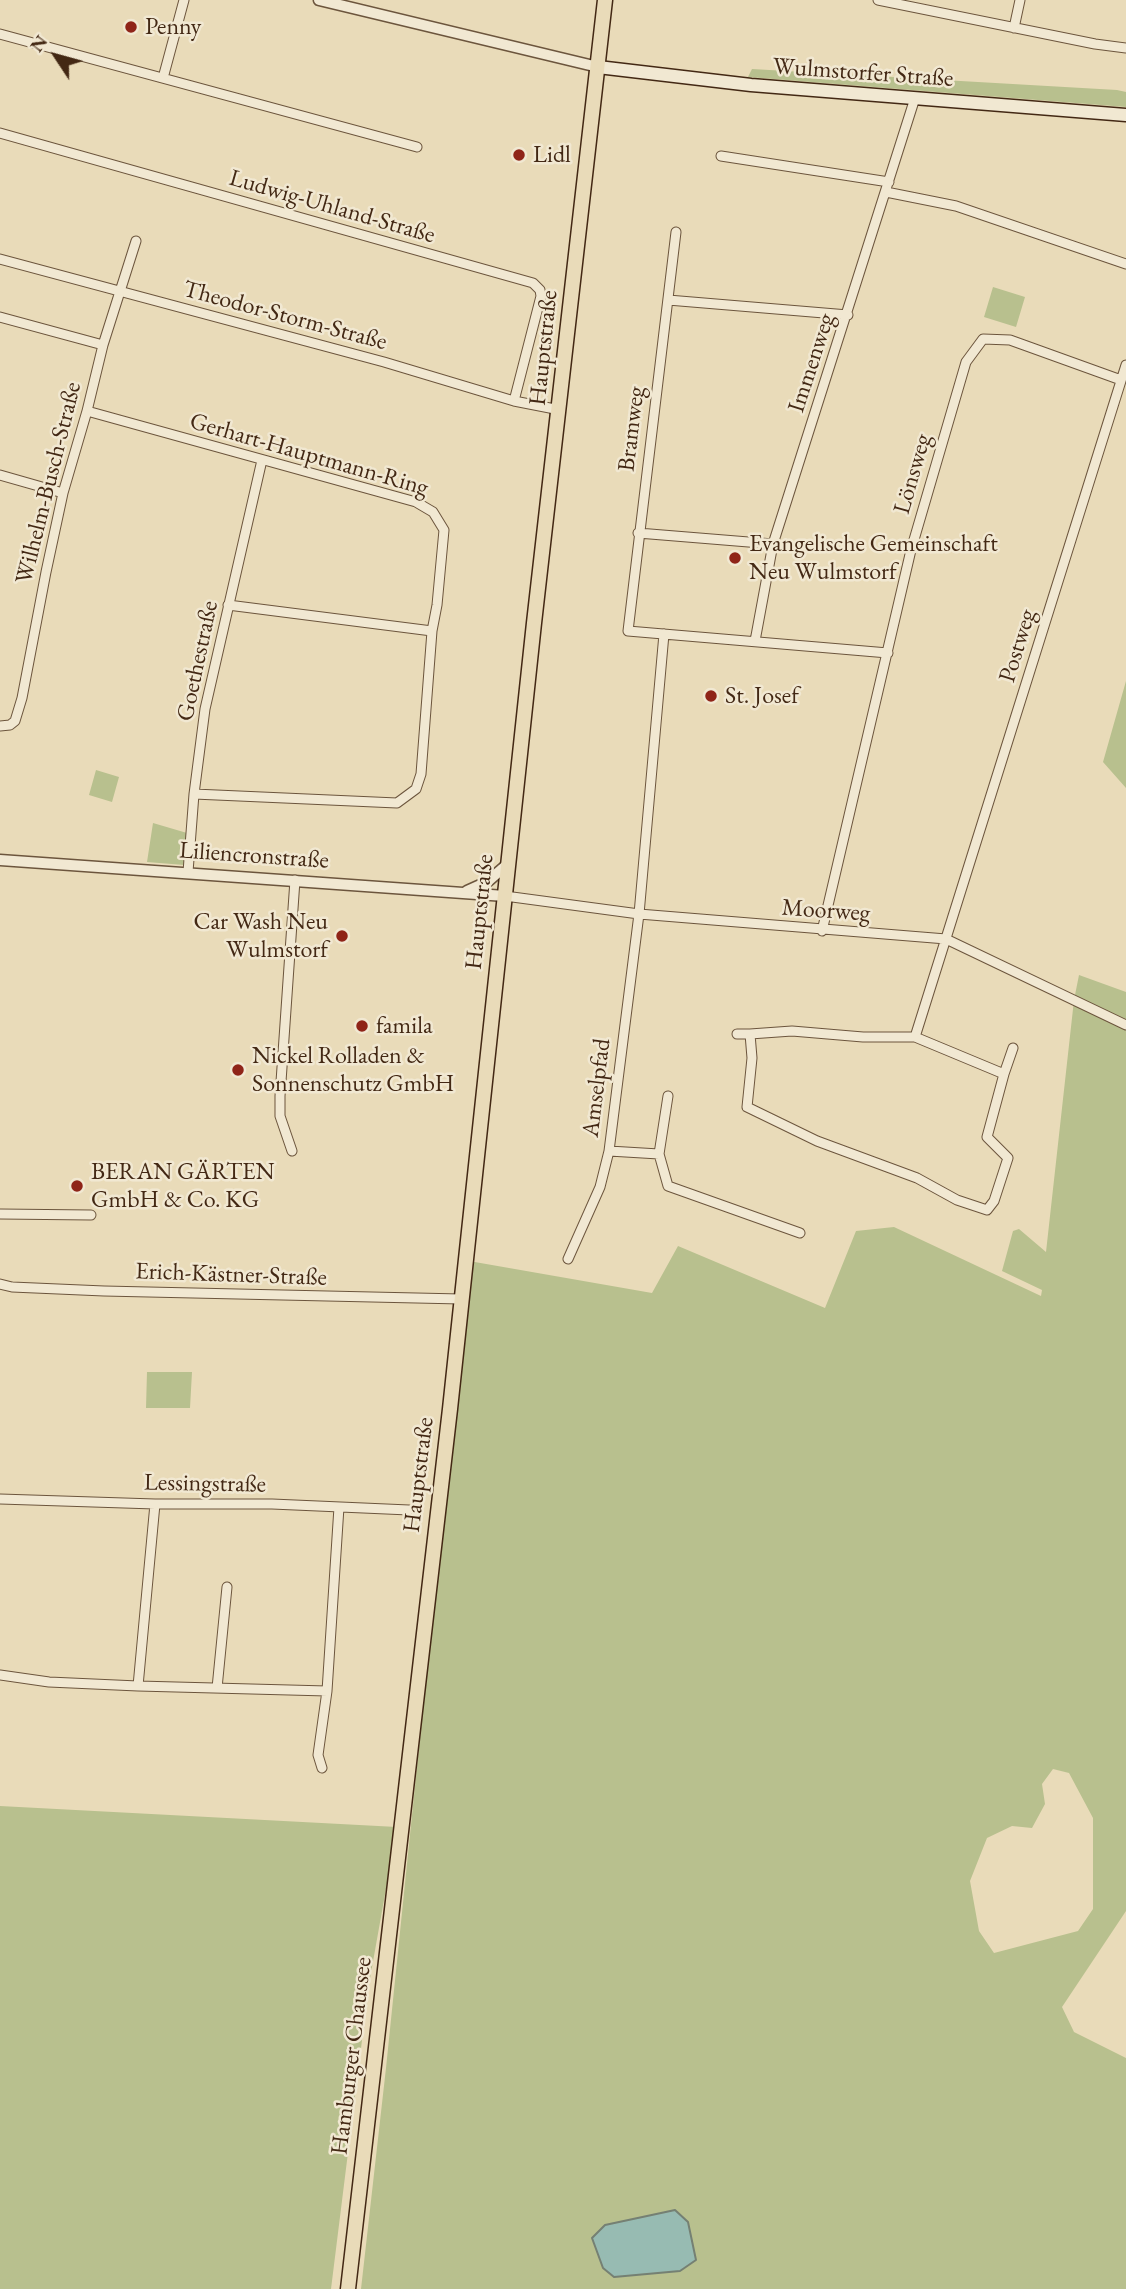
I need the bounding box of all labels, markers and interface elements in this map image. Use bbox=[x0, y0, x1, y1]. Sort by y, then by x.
place label: Penny bbox=[145, 13, 201, 41]
marker: Penny bbox=[123, 19, 139, 35]
north arrow bbox=[21, 21, 91, 91]
text: N bbox=[24, 30, 53, 57]
street label: Wulmstorfer Straße bbox=[772, 52, 954, 94]
place label: Lidl bbox=[533, 141, 571, 169]
marker: Lidl bbox=[511, 147, 527, 163]
street label: Ludwig-Uhland-Straße bbox=[226, 164, 438, 250]
street label: Theodor-Storm-Straße bbox=[180, 275, 390, 357]
street label: Hauptstraße bbox=[524, 289, 564, 407]
street label: Immenweg bbox=[782, 310, 842, 416]
street label: Wilhelm-Busch-Straße bbox=[10, 379, 88, 587]
street label: Bramweg bbox=[613, 385, 651, 473]
street label: Gerhart-Hauptmann-Ring bbox=[186, 407, 432, 503]
street label: Lönsweg bbox=[888, 431, 938, 517]
place label: Evangelische Gemeinschaft Neu Wulmstorf bbox=[749, 530, 998, 586]
marker: Evangelische Gemeinschaft Neu Wulmstorf bbox=[727, 550, 743, 566]
street label: Goethestraße bbox=[171, 598, 225, 724]
street label: Postweg bbox=[993, 606, 1043, 686]
place label: St. Josef bbox=[725, 682, 799, 710]
marker: St. Josef bbox=[703, 688, 719, 704]
street label: Liliencronstraße bbox=[178, 836, 330, 876]
street label: Hauptstraße bbox=[460, 853, 500, 971]
street label: Moorweg bbox=[781, 894, 871, 928]
place label: Car Wash Neu Wulmstorf bbox=[193, 908, 328, 964]
marker: Car Wash Neu Wulmstorf bbox=[334, 928, 350, 944]
place label: famila bbox=[376, 1012, 432, 1040]
marker: famila bbox=[354, 1018, 370, 1034]
street label: Amselpfad bbox=[577, 1037, 617, 1139]
place label: Nickel Rolladen & Sonnenschutz GmbH bbox=[252, 1042, 454, 1098]
marker: Nickel Rolladen & Sonnenschutz GmbH bbox=[230, 1062, 246, 1078]
place label: BERAN GÄRTEN GmbH & Co. KG bbox=[91, 1158, 275, 1214]
marker: BERAN GÄRTEN GmbH & Co. KG bbox=[69, 1178, 85, 1194]
street label: Erich-Kästner-Straße bbox=[135, 1257, 327, 1293]
street label: Hauptstraße bbox=[398, 1416, 440, 1534]
street label: Lessingstraße bbox=[144, 1469, 266, 1499]
street label: Hamburger Chaussee bbox=[326, 1956, 378, 2156]

